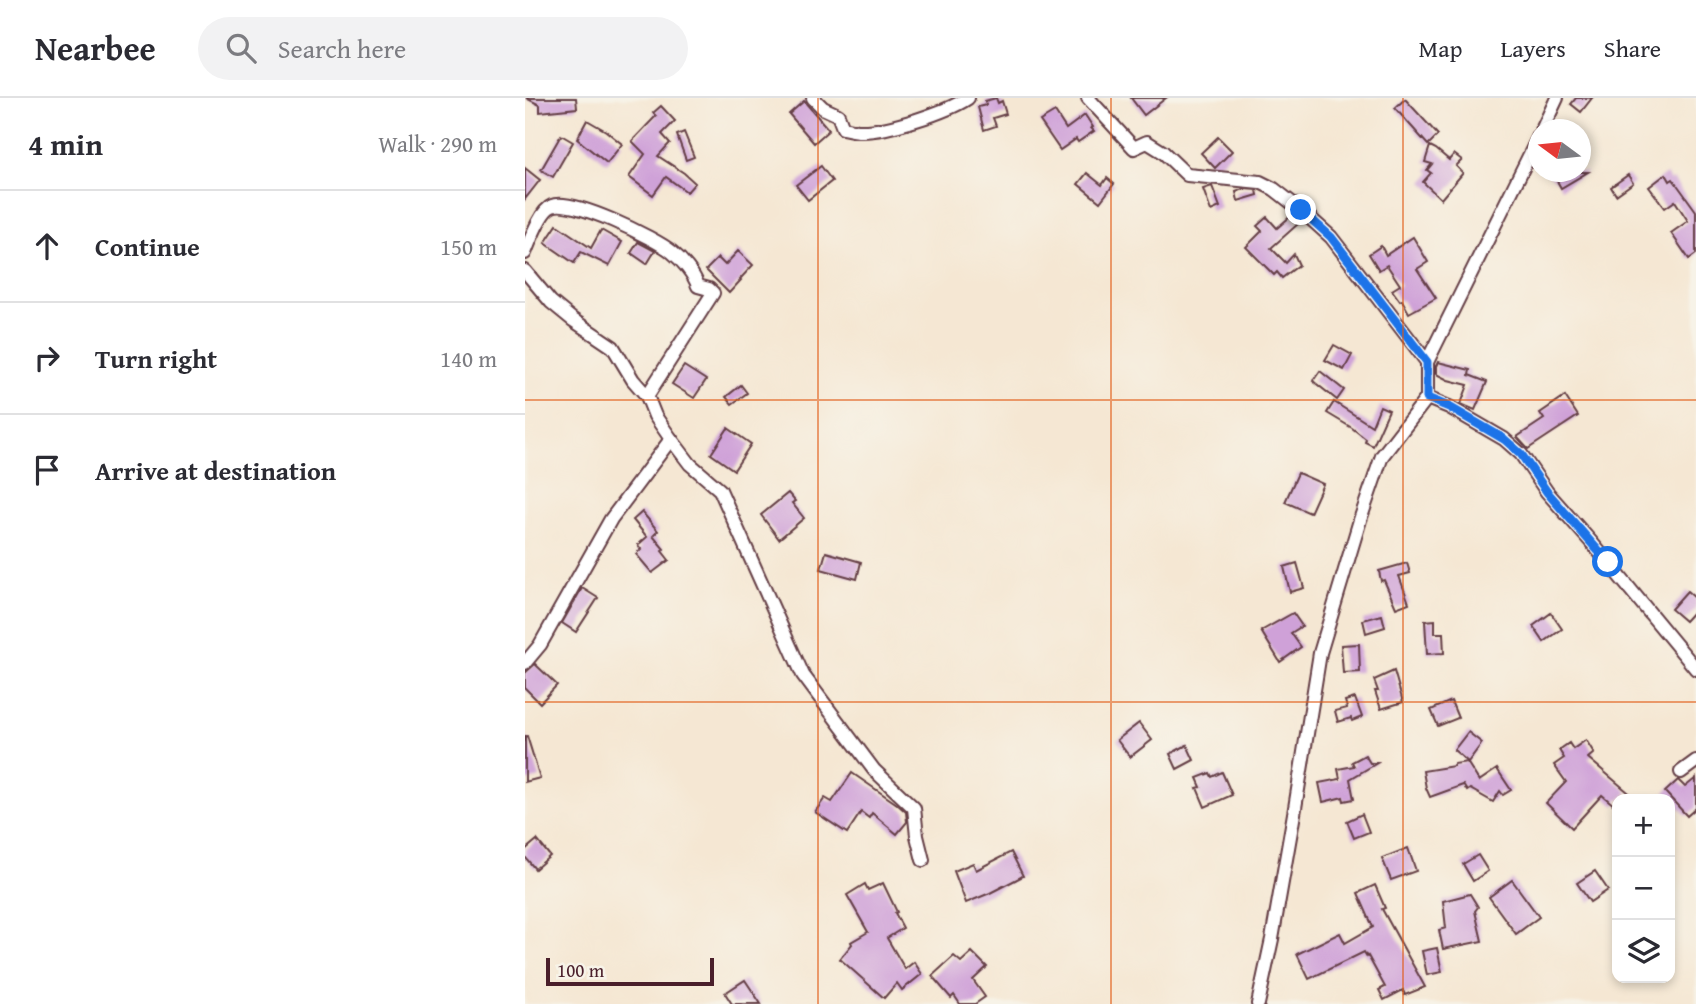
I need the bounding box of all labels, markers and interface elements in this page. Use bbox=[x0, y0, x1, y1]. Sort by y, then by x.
search box bbox=[198, 17, 688, 80]
text: Nearbee bbox=[35, 24, 156, 72]
icon: search bbox=[222, 29, 260, 67]
text: Search here bbox=[278, 29, 406, 68]
text: Map bbox=[1419, 31, 1462, 66]
text: Layers bbox=[1500, 31, 1566, 66]
text: Share bbox=[1604, 31, 1661, 66]
north arrow bbox=[1528, 119, 1591, 182]
text: 4 min bbox=[28, 122, 103, 166]
text: Walk · 290 m bbox=[378, 127, 497, 160]
route end bbox=[1285, 194, 1316, 225]
icon: ahead bbox=[28, 227, 66, 265]
text: Continue bbox=[95, 227, 200, 266]
text: 150 m bbox=[440, 230, 497, 263]
icon: right bbox=[28, 339, 66, 377]
text: Turn right bbox=[95, 339, 217, 378]
text: 140 m bbox=[440, 342, 497, 375]
icon: arrive bbox=[28, 451, 66, 489]
text: Arrive at destination bbox=[95, 451, 336, 490]
route start bbox=[1592, 546, 1623, 577]
map controls bbox=[1612, 794, 1675, 983]
button: + bbox=[1612, 794, 1675, 857]
button: − bbox=[1612, 857, 1675, 920]
button: layers bbox=[1612, 920, 1675, 983]
scale bar bbox=[546, 955, 714, 987]
text: 100 m bbox=[557, 956, 604, 984]

